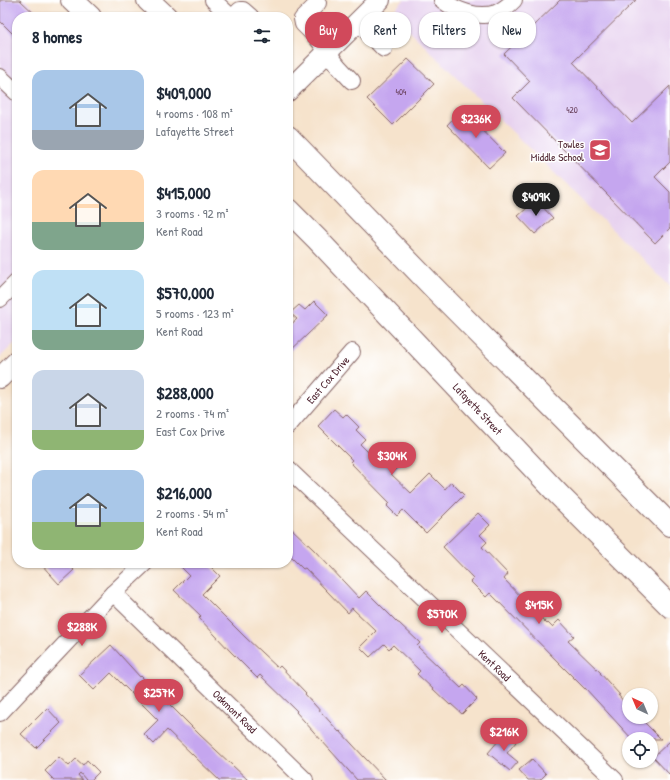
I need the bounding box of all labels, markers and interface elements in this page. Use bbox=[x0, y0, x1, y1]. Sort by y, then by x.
chip: Buy bbox=[305, 12, 352, 48]
chip: Rent bbox=[360, 12, 411, 48]
chip: Filters bbox=[419, 12, 480, 48]
chip: New bbox=[488, 12, 536, 48]
text: 8 homes bbox=[32, 25, 82, 48]
icon: filters bbox=[251, 25, 273, 47]
text: $409,000 bbox=[156, 81, 211, 104]
icon: home bbox=[64, 86, 112, 134]
house number: 404 bbox=[396, 86, 407, 98]
text: 4 rooms · 108 m² bbox=[156, 104, 233, 122]
house number: 420 bbox=[566, 104, 578, 116]
pin: $236K bbox=[448, 105, 504, 139]
text: $236K bbox=[461, 109, 491, 127]
text: Lafayette Street bbox=[156, 122, 234, 140]
place label: Towles Middle School bbox=[531, 137, 584, 164]
school or university icon: Towles Middle School bbox=[587, 137, 613, 163]
text: $415,000 bbox=[156, 181, 211, 204]
pin: $409K bbox=[508, 183, 564, 217]
icon: home bbox=[64, 186, 112, 234]
text: $409K bbox=[522, 187, 550, 205]
text: 3 rooms · 92 m² bbox=[156, 204, 228, 222]
text: Kent Road bbox=[156, 222, 203, 240]
text: $570,000 bbox=[156, 281, 214, 304]
icon: home bbox=[64, 286, 112, 334]
text: 5 rooms · 123 m² bbox=[156, 304, 234, 322]
text: Kent Road bbox=[156, 322, 203, 340]
street label: East Cox Drive bbox=[303, 353, 353, 407]
street label: Lafayette Street bbox=[450, 380, 506, 438]
text: $288,000 bbox=[156, 381, 214, 404]
icon: home bbox=[64, 386, 112, 434]
text: 2 rooms · 74 m² bbox=[156, 404, 229, 422]
text: East Cox Drive bbox=[156, 422, 225, 440]
pin: $304K bbox=[364, 442, 420, 476]
text: $304K bbox=[377, 446, 407, 464]
text: $216,000 bbox=[156, 481, 212, 504]
icon: home bbox=[64, 486, 112, 534]
text: 2 rooms · 54 m² bbox=[156, 504, 228, 522]
text: Kent Road bbox=[156, 522, 203, 540]
pin: $415K bbox=[511, 591, 567, 625]
text: $415K bbox=[525, 595, 553, 613]
pin: $570K bbox=[414, 600, 470, 634]
text: $570K bbox=[426, 604, 458, 622]
pin: $288K bbox=[54, 613, 110, 647]
text: $288K bbox=[67, 617, 97, 635]
street label: Kent Road bbox=[475, 647, 514, 685]
pin: $257K bbox=[131, 679, 187, 713]
text: $257K bbox=[143, 683, 175, 701]
street label: Oakmont Road bbox=[210, 687, 260, 737]
north arrow bbox=[622, 688, 658, 724]
map controls bbox=[622, 688, 658, 768]
pin: $216K bbox=[476, 718, 532, 752]
text: $216K bbox=[489, 722, 519, 740]
button: locate bbox=[622, 732, 658, 768]

